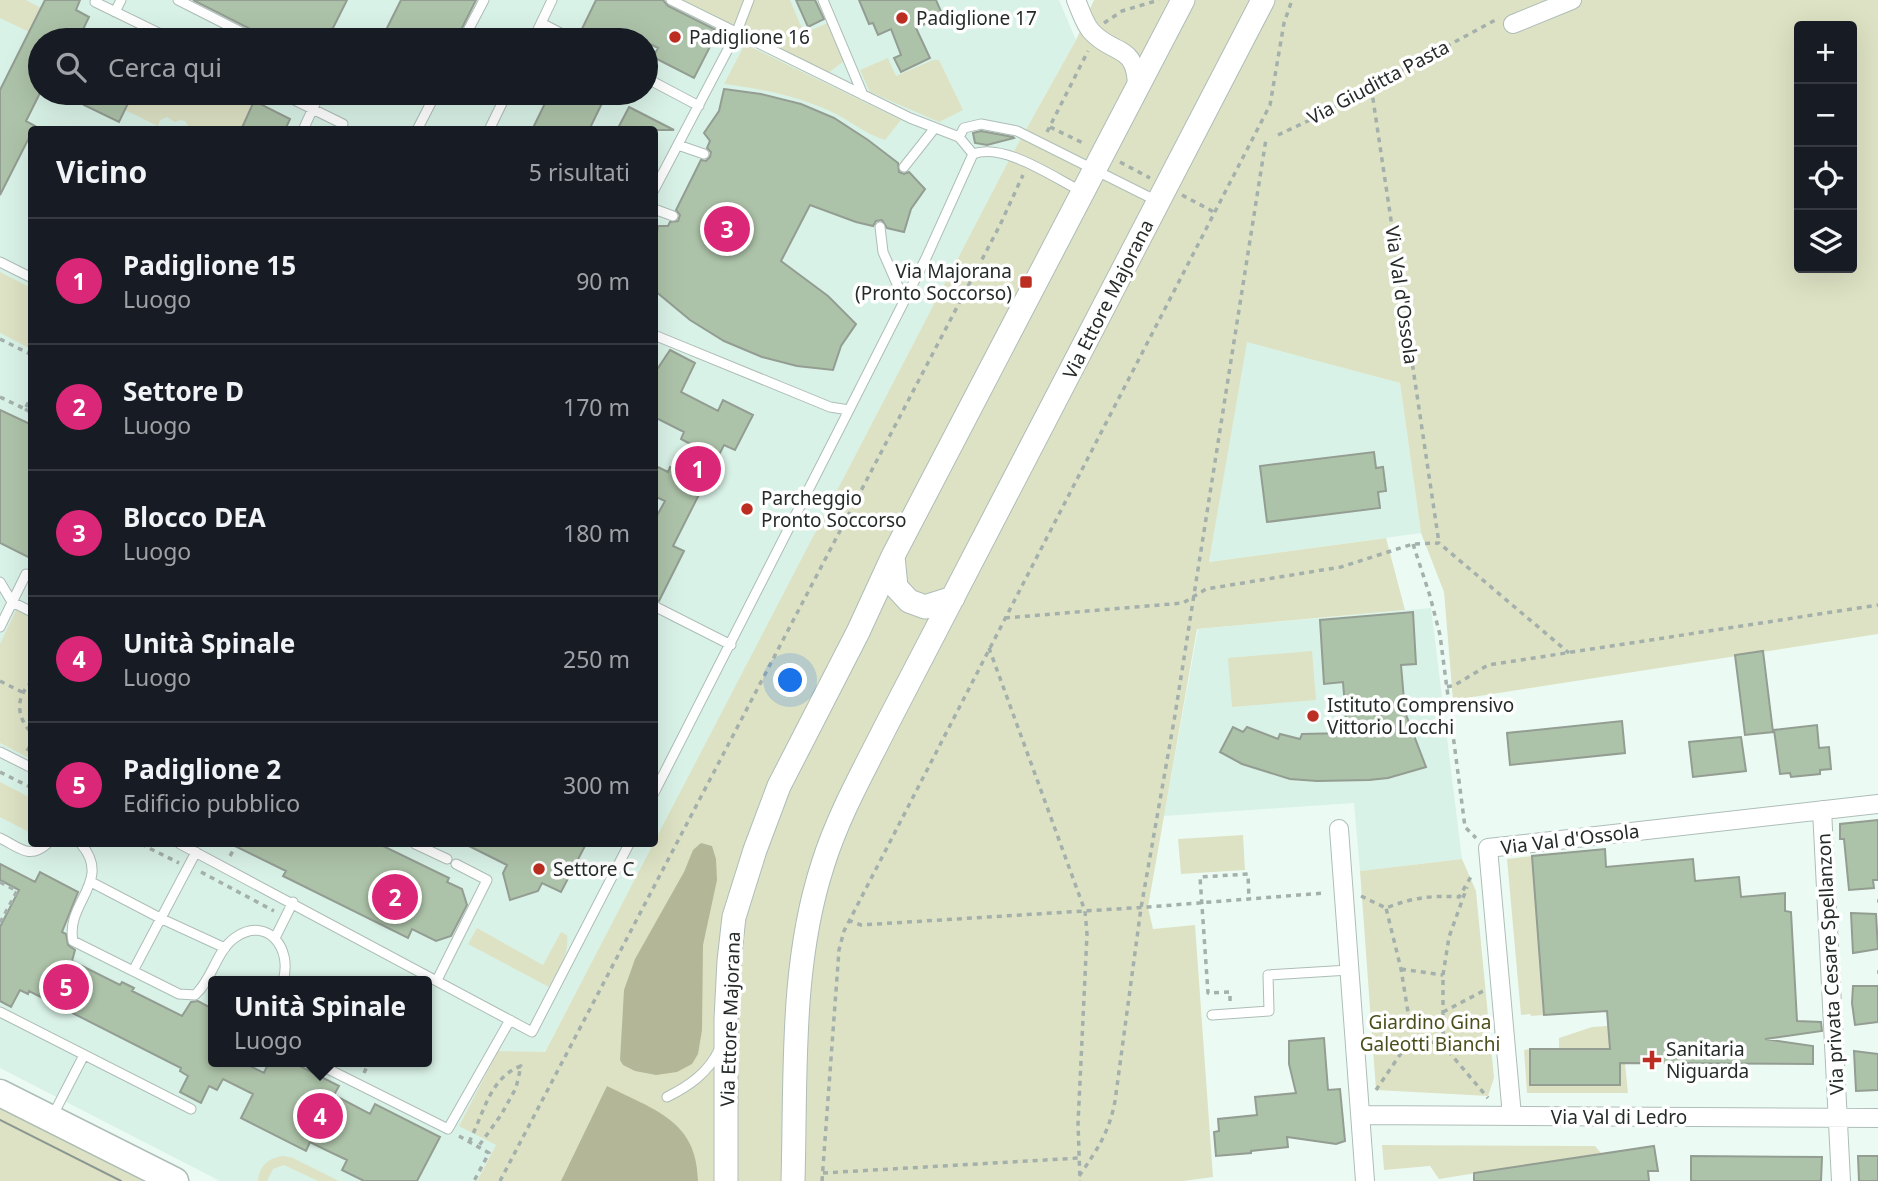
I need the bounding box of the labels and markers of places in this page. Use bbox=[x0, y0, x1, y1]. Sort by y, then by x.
place label: Padiglione 17 bbox=[916, 5, 1037, 31]
marker: Padiglione 17 bbox=[894, 10, 910, 26]
place label: Padiglione 16 bbox=[689, 24, 810, 50]
marker: Padiglione 16 bbox=[667, 29, 683, 45]
pin: 3 bbox=[704, 203, 750, 255]
place label: Via Majorana (Pronto Soccorso) bbox=[855, 258, 1012, 306]
marker: Via Majorana (Pronto Soccorso) bbox=[1018, 274, 1034, 290]
pin: 1 bbox=[675, 443, 721, 495]
place label: Parcheggio Pronto Soccorso bbox=[761, 485, 907, 533]
marker: Parcheggio Pronto Soccorso bbox=[739, 501, 755, 517]
place label: Istituto Comprensivo Vittorio Locchi bbox=[1327, 692, 1514, 740]
marker: Istituto Comprensivo Vittorio Locchi bbox=[1305, 708, 1321, 724]
place label: Settore C bbox=[553, 856, 635, 882]
marker: Settore C bbox=[531, 861, 547, 877]
pin: 2 bbox=[372, 871, 418, 923]
pin: 5 bbox=[43, 961, 89, 1013]
place label: Sanitaria Niguarda bbox=[1666, 1036, 1749, 1084]
marker: Sanitaria Niguarda bbox=[1644, 1052, 1660, 1068]
pin: 4 bbox=[297, 1090, 343, 1142]

